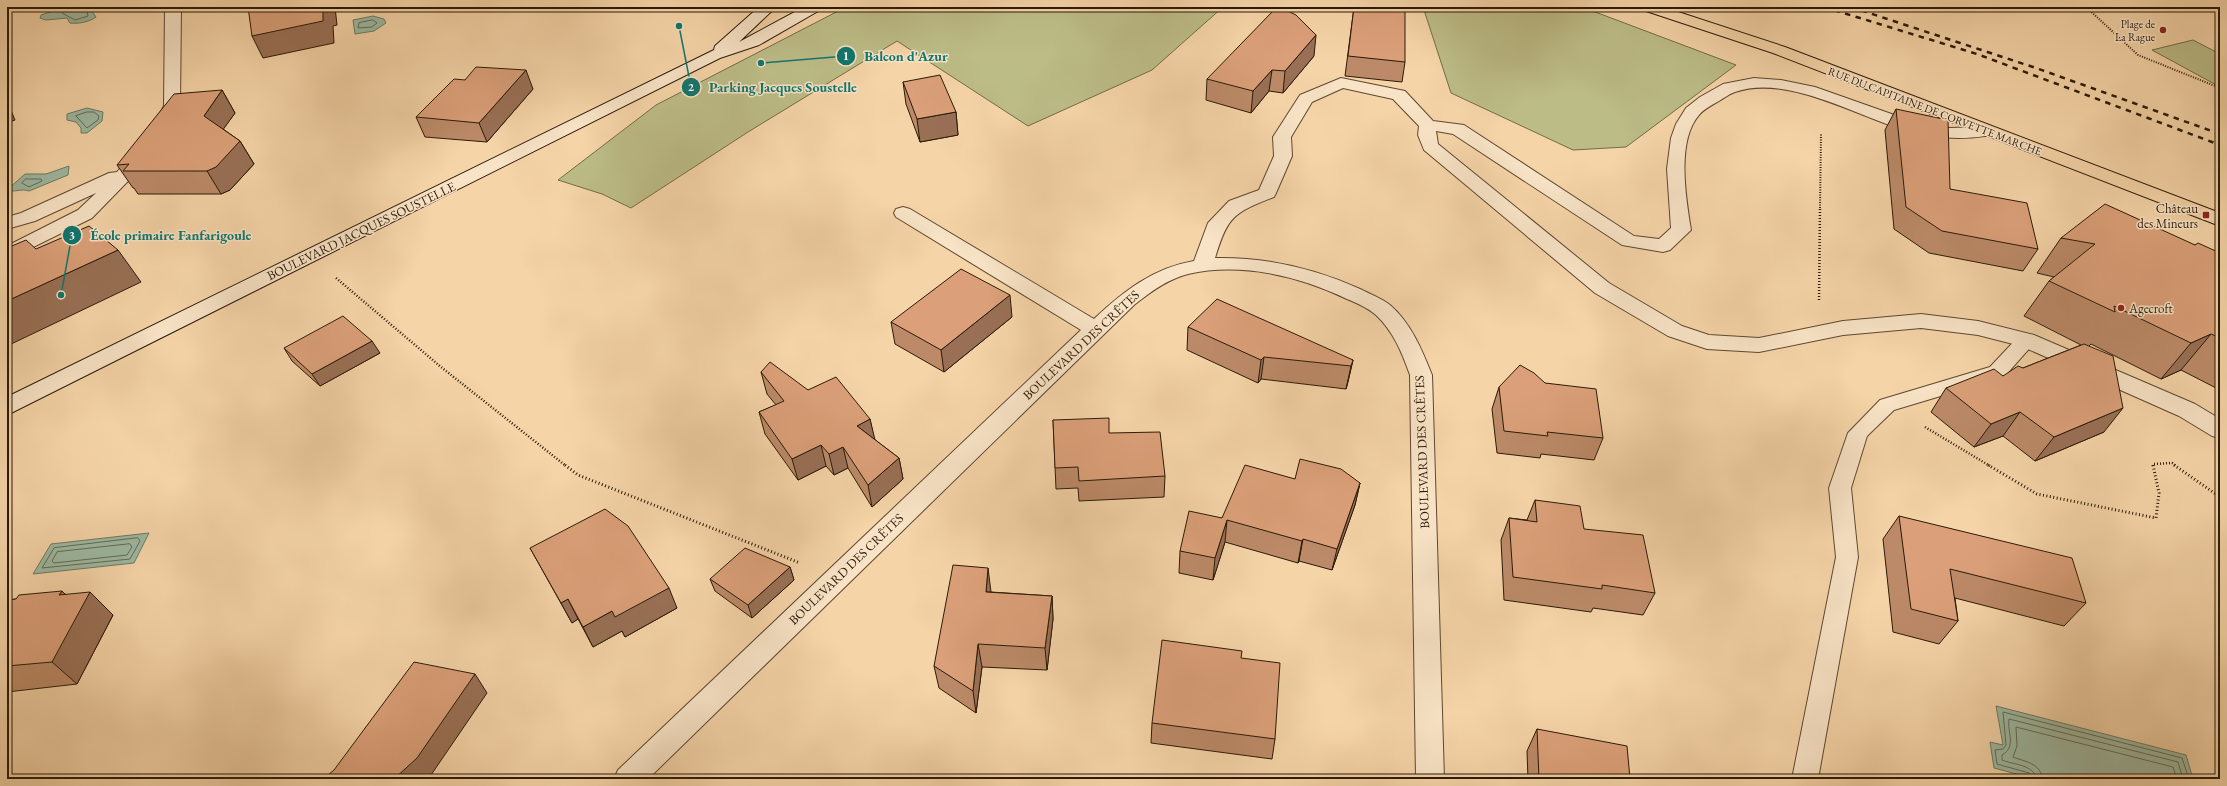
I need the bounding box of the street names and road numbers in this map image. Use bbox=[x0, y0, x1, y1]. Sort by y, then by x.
street label: RUE DU CAPITAINE DE CORVETTE MARCHE bbox=[1826, 64, 2044, 158]
street label: BOULEVARD JACQUES SOUSTELLE bbox=[264, 178, 458, 284]
street label: BOULEVARD DES CRÊTES bbox=[1019, 286, 1143, 404]
street label: BOULEVARD DES CRÊTES bbox=[1411, 375, 1433, 529]
street label: BOULEVARD DES CRÊTES bbox=[785, 510, 907, 628]

